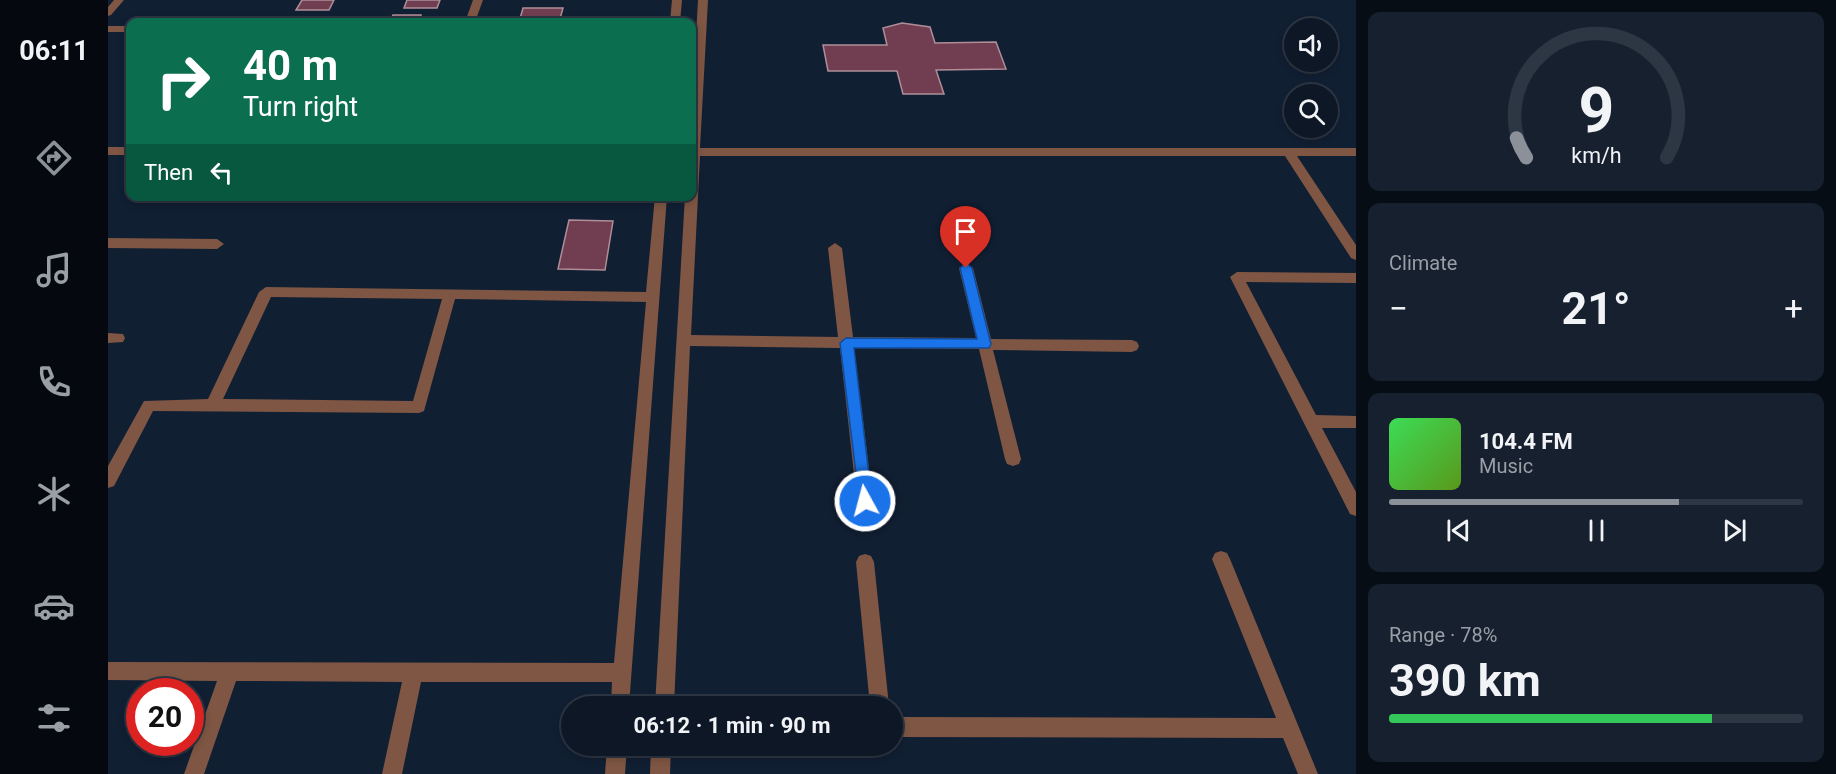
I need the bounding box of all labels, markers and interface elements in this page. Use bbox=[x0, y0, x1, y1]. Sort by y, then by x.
map controls bbox=[1284, 18, 1338, 138]
button: sound bbox=[1284, 18, 1338, 72]
text: 06:11 bbox=[19, 35, 89, 67]
text: 40 m bbox=[243, 41, 338, 90]
icon: right bbox=[144, 42, 222, 120]
text: 9 bbox=[1578, 74, 1614, 147]
button: search bbox=[1284, 84, 1338, 138]
text: Turn right bbox=[243, 91, 358, 123]
icon: directions bbox=[33, 137, 75, 179]
text: km/h bbox=[1571, 144, 1621, 169]
icon: left bbox=[205, 156, 238, 189]
text: Then bbox=[144, 160, 193, 185]
pin bbox=[940, 206, 991, 268]
icon: arrive bbox=[949, 215, 982, 248]
icon: music bbox=[33, 249, 75, 291]
text: Climate bbox=[1389, 251, 1457, 275]
text: 21° bbox=[1561, 282, 1631, 335]
text: − bbox=[1389, 289, 1408, 328]
text: + bbox=[1784, 289, 1803, 328]
icon: phone bbox=[33, 361, 75, 403]
text: 104.4 FM bbox=[1479, 429, 1573, 454]
text: Music bbox=[1479, 454, 1533, 478]
position arrow bbox=[833, 469, 897, 533]
icon: climate bbox=[33, 473, 75, 515]
icon: previous bbox=[1442, 514, 1475, 547]
icon: pause bbox=[1580, 514, 1613, 547]
icon: next bbox=[1718, 514, 1751, 547]
icon: car bbox=[33, 585, 75, 627]
text: Range · 78% bbox=[1389, 623, 1497, 647]
text: 390 km bbox=[1389, 654, 1541, 707]
speed limit sign: 20 bbox=[126, 678, 204, 756]
icon: filters bbox=[33, 697, 75, 739]
text: 06:12 · 1 min · 90 m bbox=[634, 713, 830, 738]

